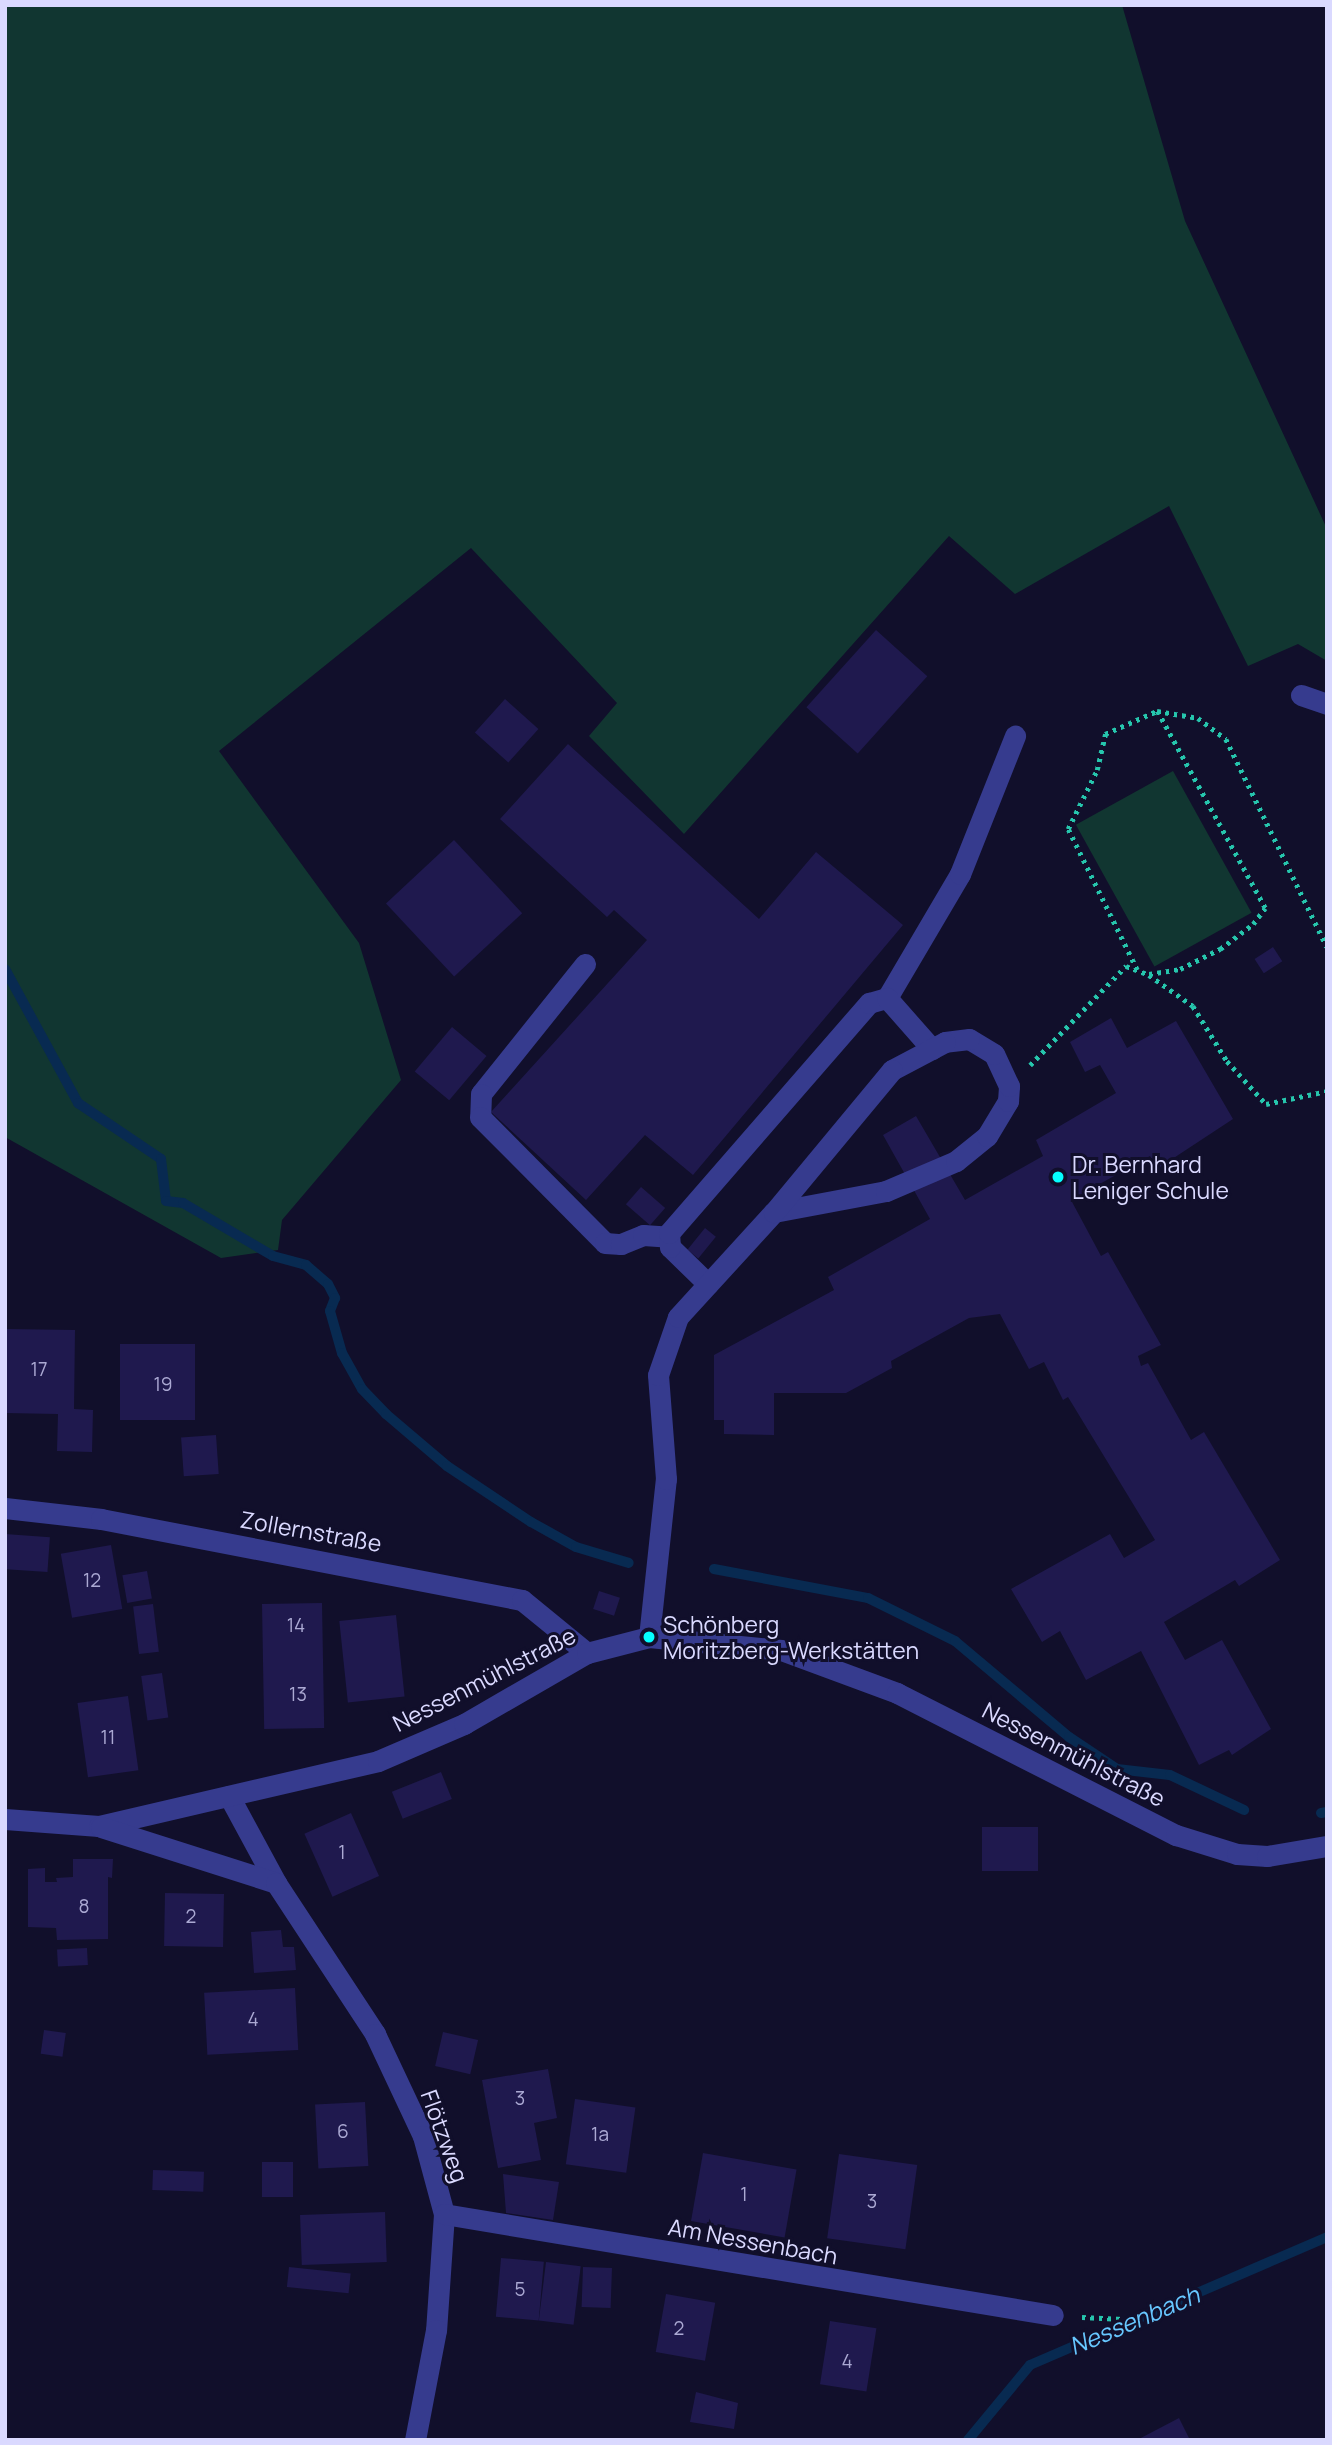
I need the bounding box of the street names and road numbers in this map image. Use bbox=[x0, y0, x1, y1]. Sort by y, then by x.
street label: Zollernstraße bbox=[238, 1505, 384, 1557]
street label: Nessenmühlstraße bbox=[388, 1621, 580, 1737]
street label: Nessenmühlstraße bbox=[978, 1696, 1170, 1812]
street label: Flötzweg bbox=[416, 2086, 474, 2186]
street label: Am Nessenbach bbox=[666, 2213, 840, 2269]

